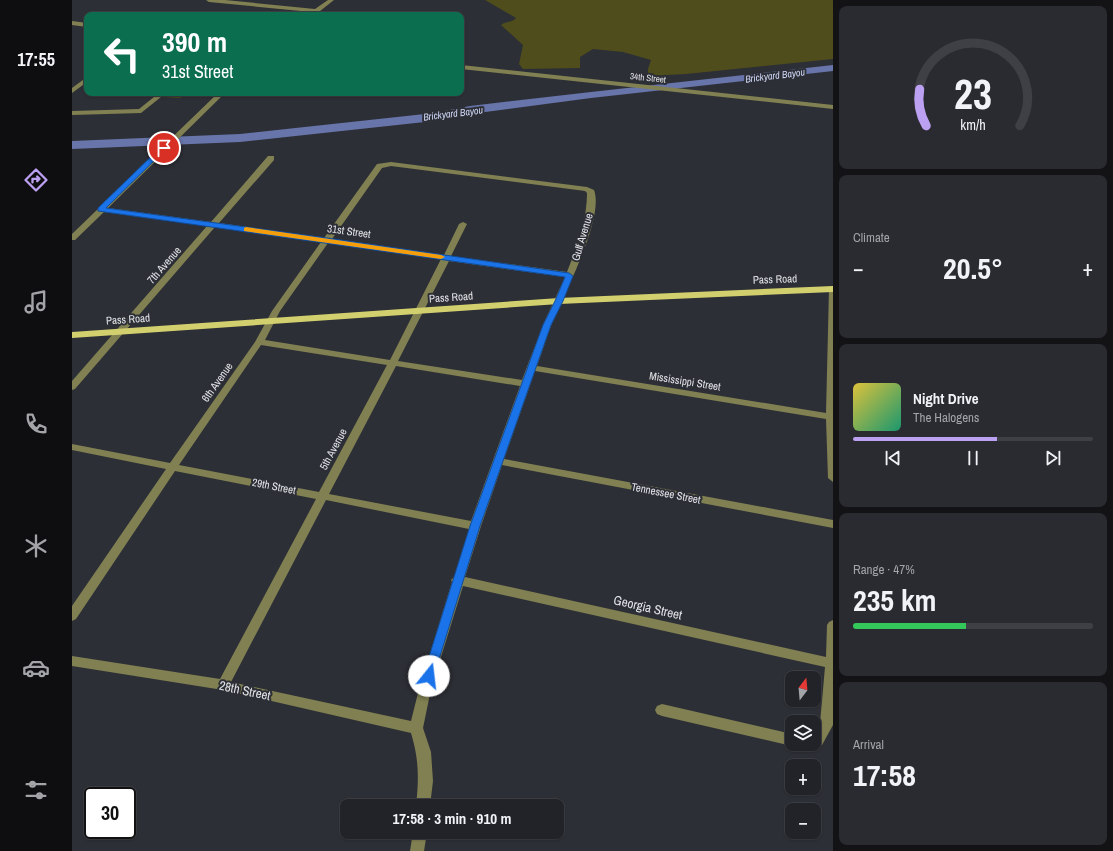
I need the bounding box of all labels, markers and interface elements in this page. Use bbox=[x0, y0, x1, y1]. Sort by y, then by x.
text: 390 m bbox=[162, 23, 227, 61]
icon: left bbox=[96, 28, 148, 80]
text: 17:55 bbox=[17, 47, 55, 72]
text: 31st Street bbox=[162, 59, 233, 84]
water label: Brickyard Bayou bbox=[744, 65, 806, 86]
text: 23 bbox=[954, 65, 992, 121]
street label: 34th Street bbox=[629, 70, 667, 86]
water label: Brickyard Bayou bbox=[422, 103, 484, 124]
text: km/h bbox=[960, 114, 986, 133]
pin bbox=[147, 131, 181, 165]
icon: arrive bbox=[153, 137, 175, 159]
icon: directions bbox=[22, 166, 50, 194]
street label: Gulf Avenue bbox=[568, 212, 596, 262]
street label: 31st Street bbox=[326, 221, 372, 241]
text: Climate bbox=[853, 229, 890, 246]
street label: 7th Avenue bbox=[144, 243, 184, 287]
text: 20.5° bbox=[943, 248, 1003, 288]
text: − bbox=[853, 253, 864, 283]
text: + bbox=[1082, 253, 1093, 283]
street label: Pass Road bbox=[753, 271, 797, 287]
icon: music bbox=[22, 288, 50, 316]
street label: Pass Road bbox=[429, 288, 473, 306]
street label: Pass Road bbox=[106, 310, 150, 328]
street label: 6th Avenue bbox=[198, 360, 236, 404]
street label: Mississippi Street bbox=[648, 368, 722, 394]
text: Night Drive bbox=[913, 388, 979, 409]
text: The Halogens bbox=[913, 409, 979, 426]
icon: phone bbox=[22, 410, 50, 438]
street label: 5th Avenue bbox=[316, 426, 350, 472]
icon: previous bbox=[882, 447, 904, 469]
icon: pause bbox=[962, 447, 984, 469]
icon: next bbox=[1042, 447, 1064, 469]
street label: 29th Street bbox=[251, 475, 297, 497]
street label: Tennessee Street bbox=[630, 479, 702, 507]
icon: climate bbox=[22, 532, 50, 560]
text: Range · 47% bbox=[853, 561, 915, 578]
text: 235 km bbox=[853, 580, 936, 620]
street label: Georgia Street bbox=[612, 591, 684, 624]
icon: car bbox=[22, 654, 50, 682]
position arrow bbox=[408, 655, 450, 697]
north arrow bbox=[785, 671, 821, 707]
map controls bbox=[785, 671, 821, 839]
street label: 28th Street bbox=[218, 677, 272, 704]
button: layers bbox=[785, 715, 821, 751]
text: Arrival bbox=[853, 736, 884, 753]
text: 17:58 bbox=[853, 755, 916, 795]
button: + bbox=[785, 759, 821, 795]
icon: filters bbox=[22, 776, 50, 804]
speed limit sign: 30 bbox=[84, 787, 136, 839]
button: − bbox=[785, 803, 821, 839]
text: 17:58 · 3 min · 910 m bbox=[393, 808, 511, 829]

